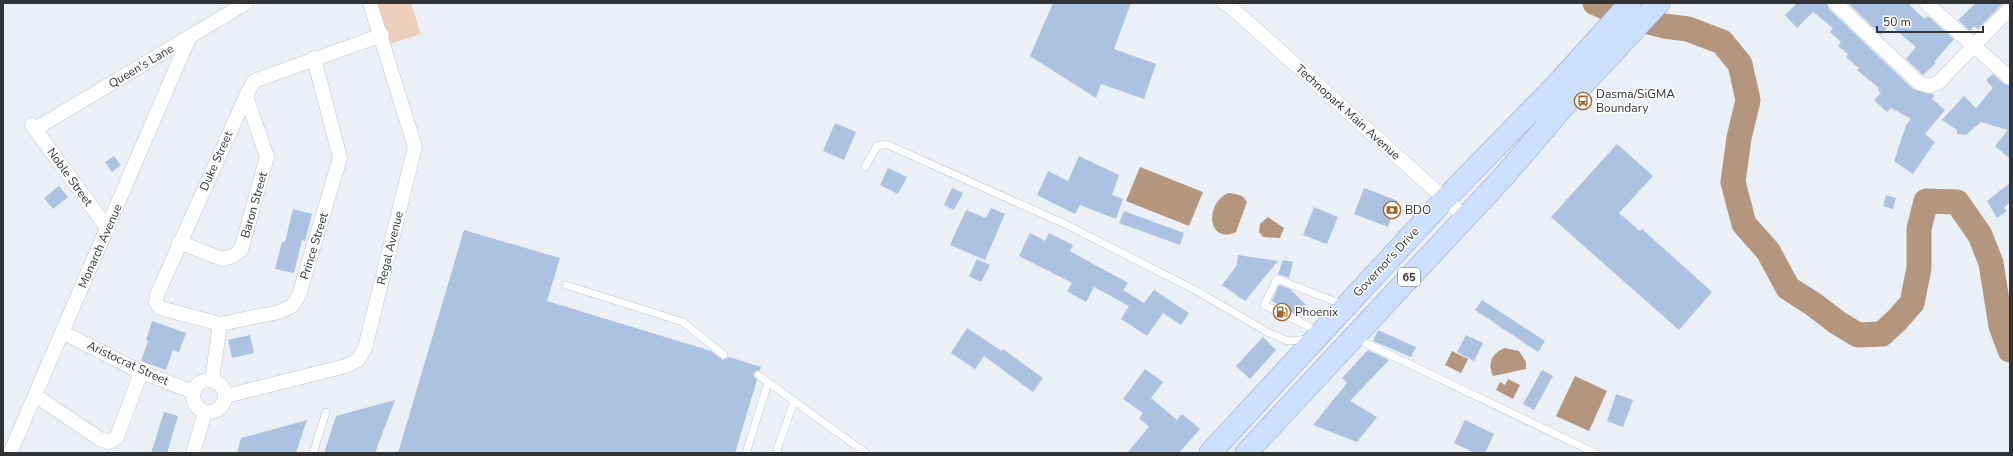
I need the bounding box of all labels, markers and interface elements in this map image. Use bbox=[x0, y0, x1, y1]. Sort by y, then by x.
scale bar bbox=[1877, 8, 1983, 34]
text: 50 m bbox=[1883, 14, 1911, 30]
street label: Queen's Lane bbox=[106, 40, 176, 92]
street label: Technopark Main Avenue bbox=[1292, 61, 1404, 163]
place label: Dasma/SiGMA Boundary bbox=[1596, 86, 1675, 116]
bus stop icon: Dasma/SiGMA Boundary bbox=[1573, 91, 1593, 111]
street label: Duke Street bbox=[196, 128, 237, 193]
street label: Noble Street bbox=[43, 145, 97, 210]
street label: Baron Street bbox=[237, 169, 271, 240]
bank icon: BDO bbox=[1382, 200, 1402, 220]
street label: Monarch Avenue bbox=[74, 201, 126, 291]
place label: BDO bbox=[1405, 202, 1431, 218]
street label: Prince Street bbox=[296, 210, 332, 281]
street label: Regal Avenue bbox=[373, 210, 407, 286]
street label: Governor's Drive bbox=[1350, 224, 1422, 300]
road number: 65 bbox=[1398, 268, 1420, 286]
fuel station icon: Phoenix bbox=[1272, 302, 1292, 322]
place label: Phoenix bbox=[1295, 304, 1339, 320]
street label: Aristocrat Street bbox=[85, 337, 172, 389]

